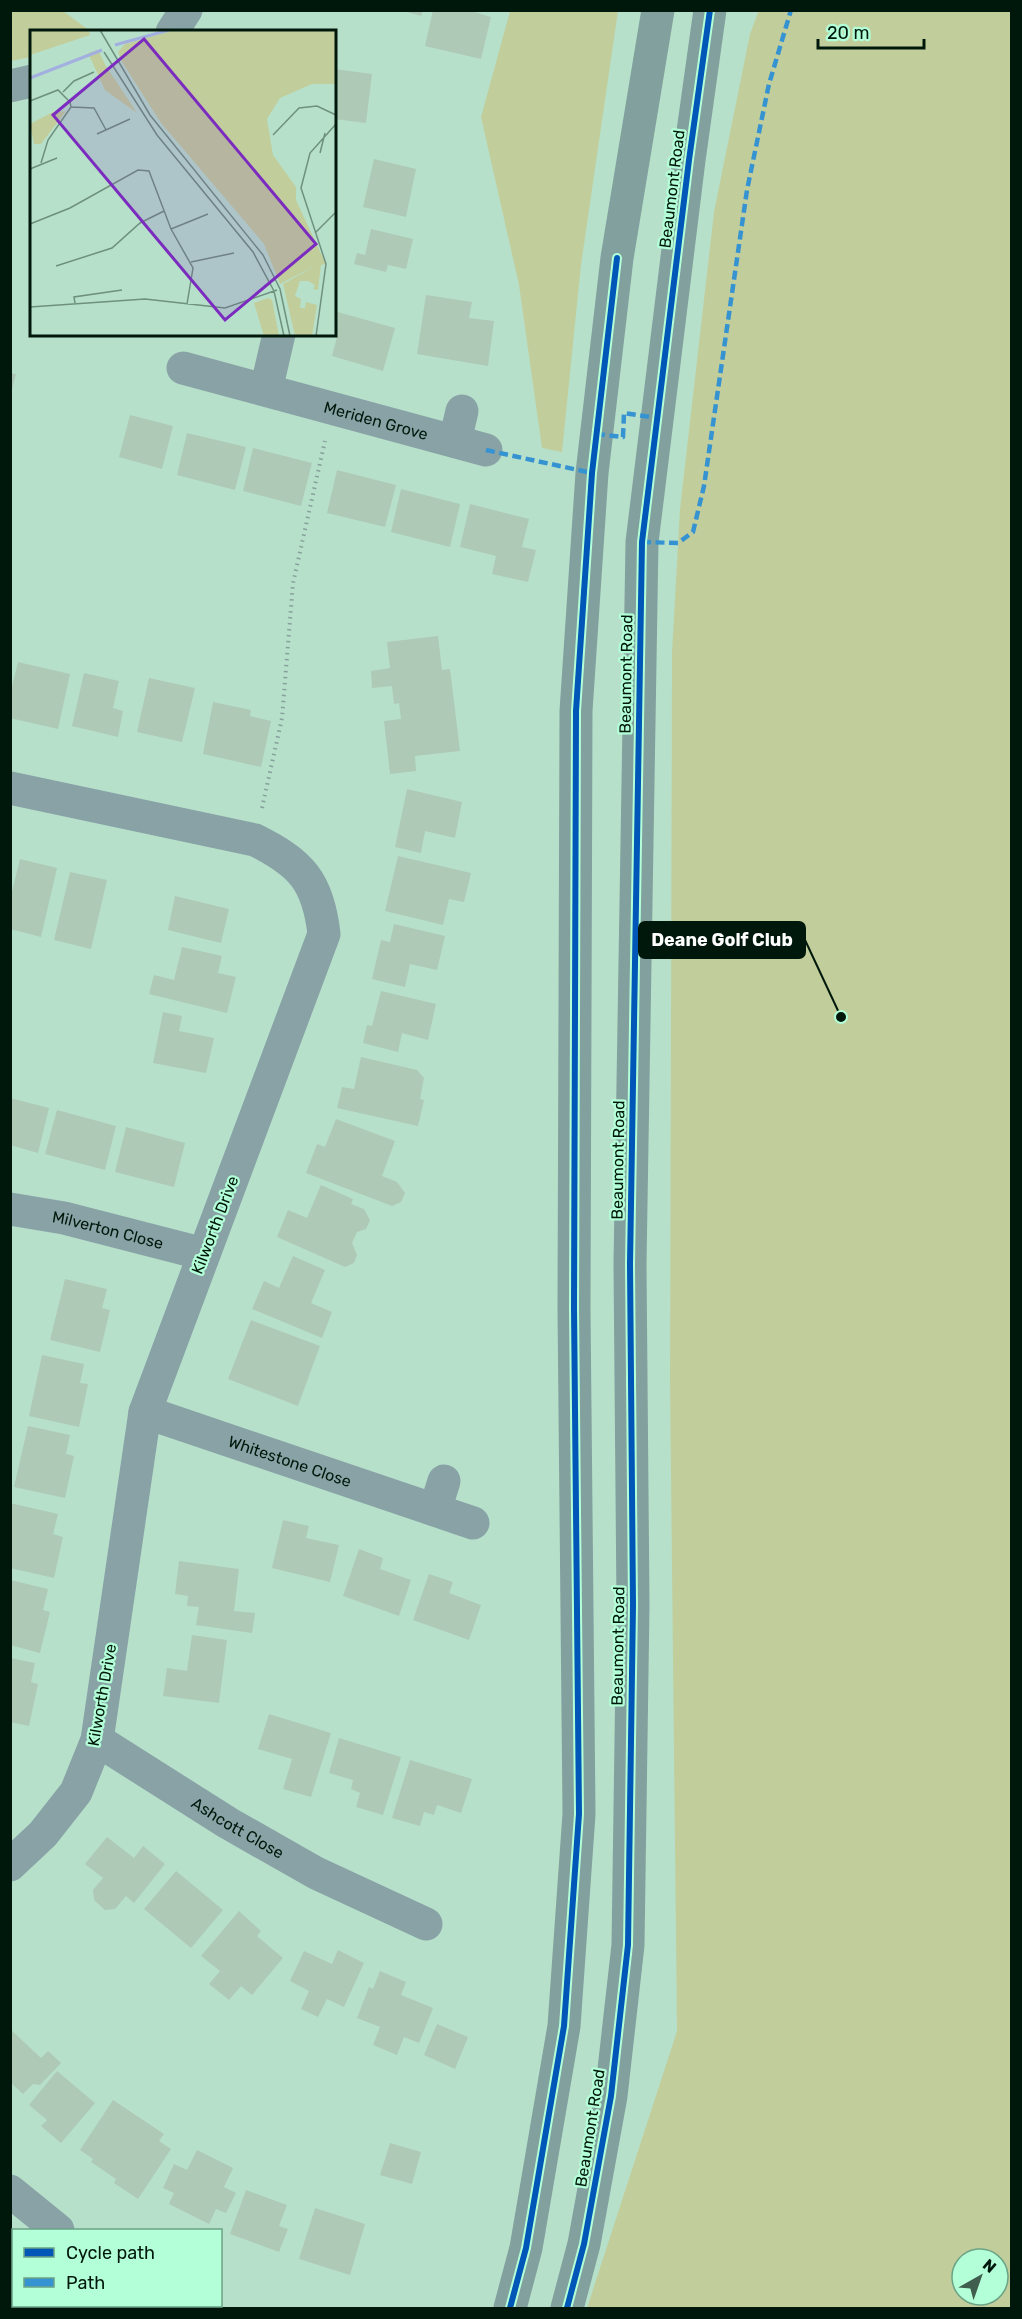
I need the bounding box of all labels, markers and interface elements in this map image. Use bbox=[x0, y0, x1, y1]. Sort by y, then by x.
scale bar bbox=[818, 12, 924, 50]
text: 20 m bbox=[827, 22, 869, 44]
inset map bbox=[30, 30, 336, 336]
street label: Beaumont Road bbox=[655, 129, 689, 249]
street label: Meriden Grove bbox=[322, 397, 430, 443]
street label: Beaumont Road bbox=[615, 614, 637, 734]
callout: Deane Golf Club bbox=[639, 922, 805, 958]
text: Deane Golf Club bbox=[651, 929, 793, 951]
street label: Beaumont Road bbox=[607, 1100, 629, 1220]
street label: Kilworth Drive bbox=[188, 1173, 242, 1277]
street label: Milverton Close bbox=[51, 1207, 165, 1253]
street label: Whitestone Close bbox=[226, 1431, 354, 1491]
street label: Beaumont Road bbox=[607, 1586, 629, 1706]
street label: Kilworth Drive bbox=[84, 1642, 120, 1748]
street label: Ashcott Close bbox=[188, 1793, 287, 1862]
street label: Beaumont Road bbox=[571, 2068, 609, 2188]
legend bbox=[12, 2229, 222, 2307]
text: Cycle path bbox=[66, 2242, 155, 2264]
north arrow bbox=[950, 2247, 1010, 2307]
text: N bbox=[979, 2255, 1000, 2277]
text: Path bbox=[66, 2272, 105, 2294]

